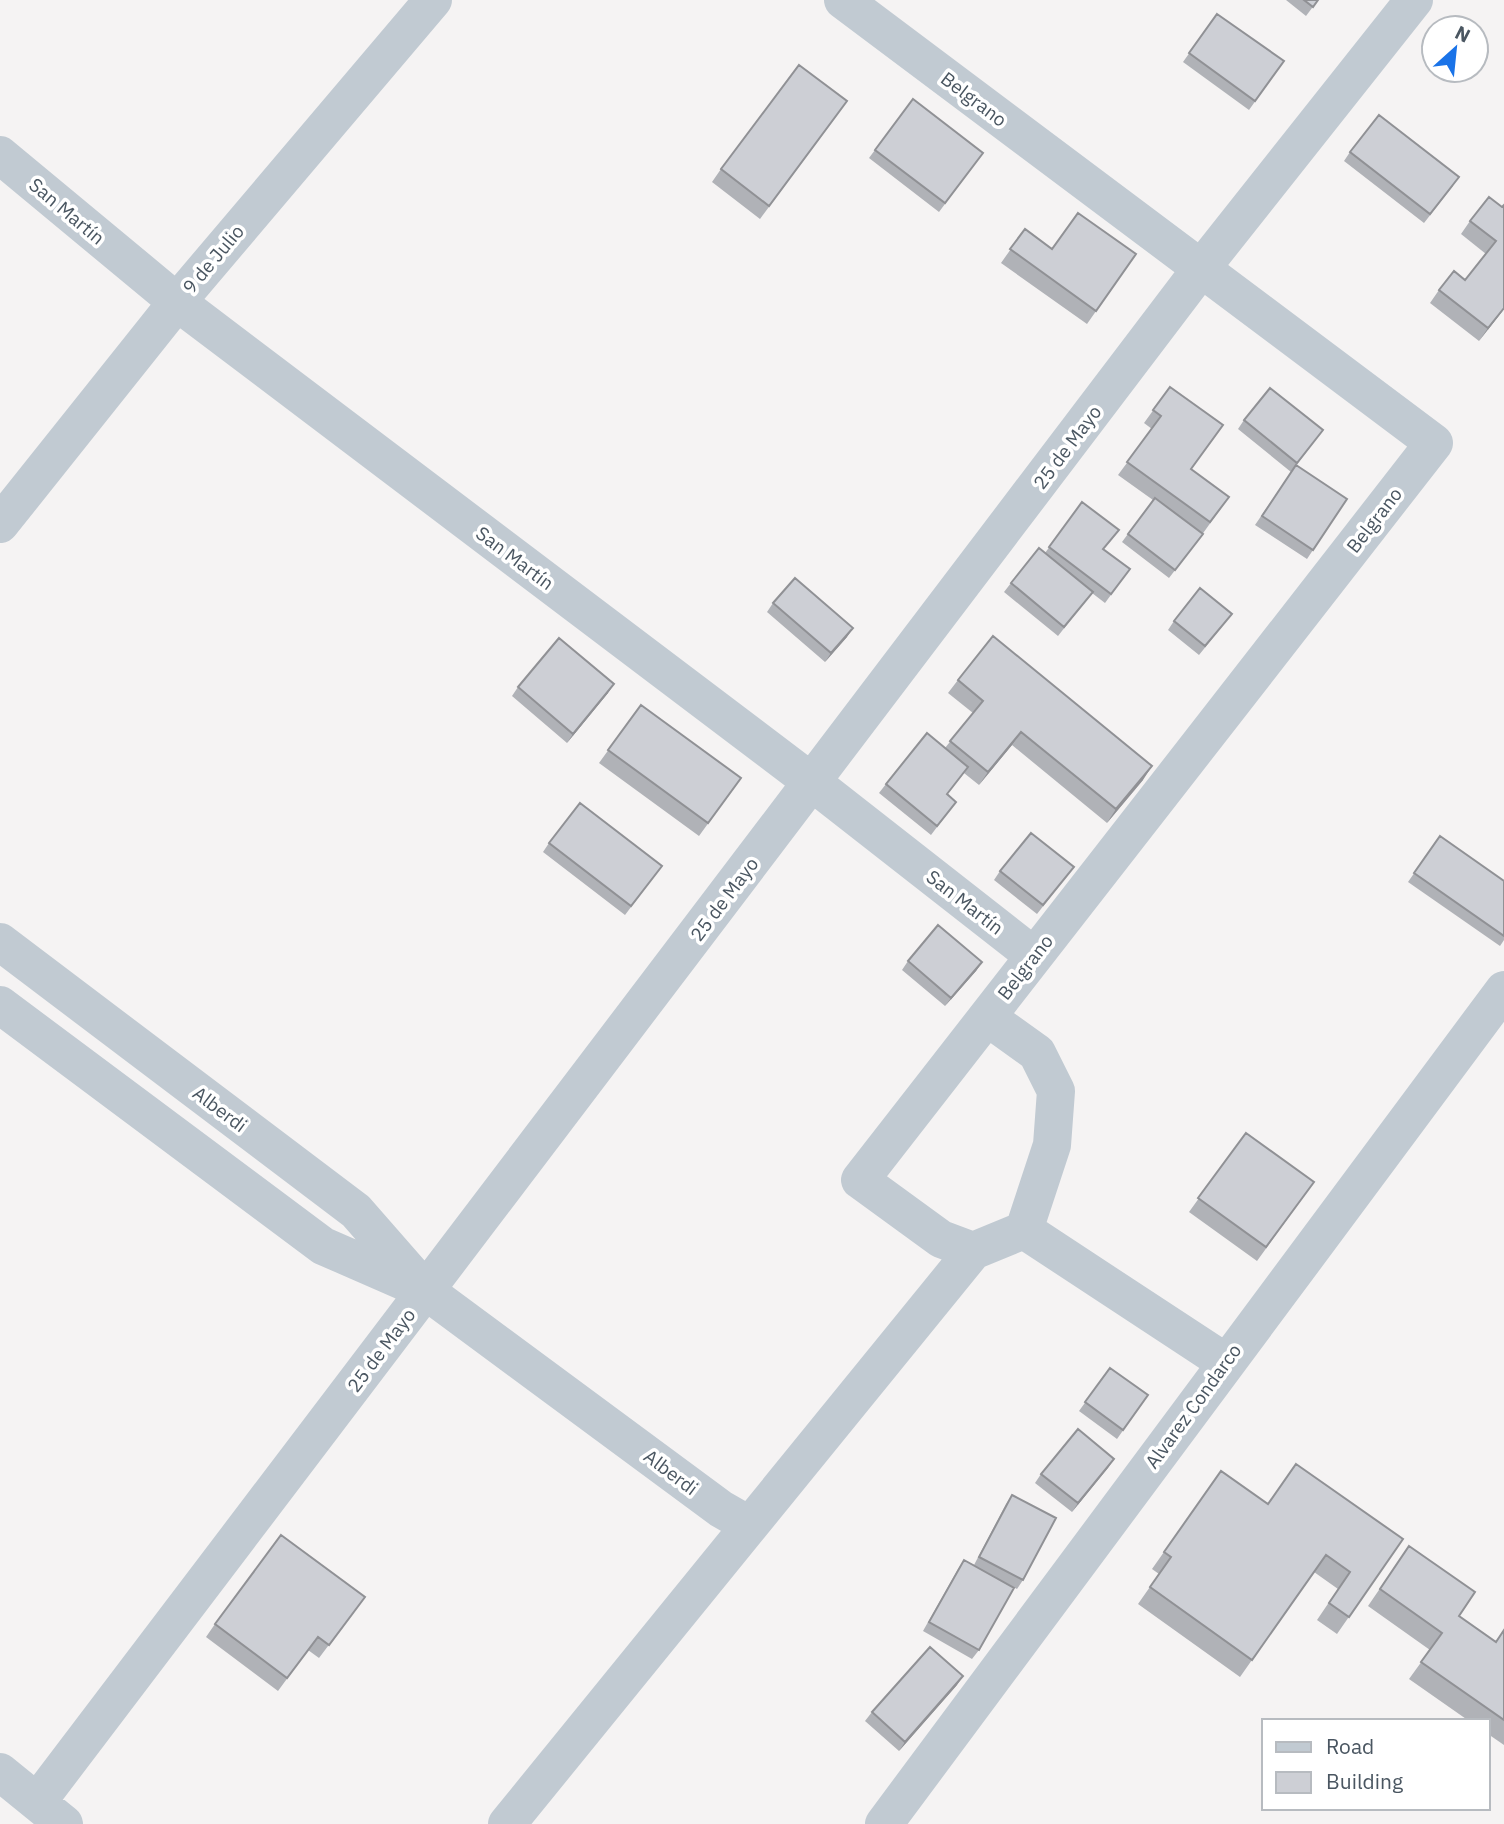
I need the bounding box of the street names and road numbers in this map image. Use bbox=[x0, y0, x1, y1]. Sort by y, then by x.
street label: Belgrano bbox=[936, 66, 1012, 132]
street label: San Martín bbox=[24, 172, 110, 250]
street label: 9 de Julio bbox=[177, 220, 249, 298]
street label: 25 de Mayo bbox=[1028, 400, 1106, 494]
street label: Belgrano bbox=[1341, 482, 1407, 558]
street label: San Martín bbox=[471, 521, 559, 595]
street label: 25 de Mayo bbox=[685, 852, 763, 946]
street label: San Martín bbox=[922, 864, 1008, 940]
street label: Belgrano bbox=[992, 929, 1058, 1005]
street label: Alberdi bbox=[188, 1081, 252, 1137]
street label: 25 de Mayo bbox=[342, 1303, 420, 1397]
street label: Alvarez Condarco bbox=[1140, 1339, 1246, 1473]
street label: Alberdi bbox=[639, 1444, 703, 1500]

